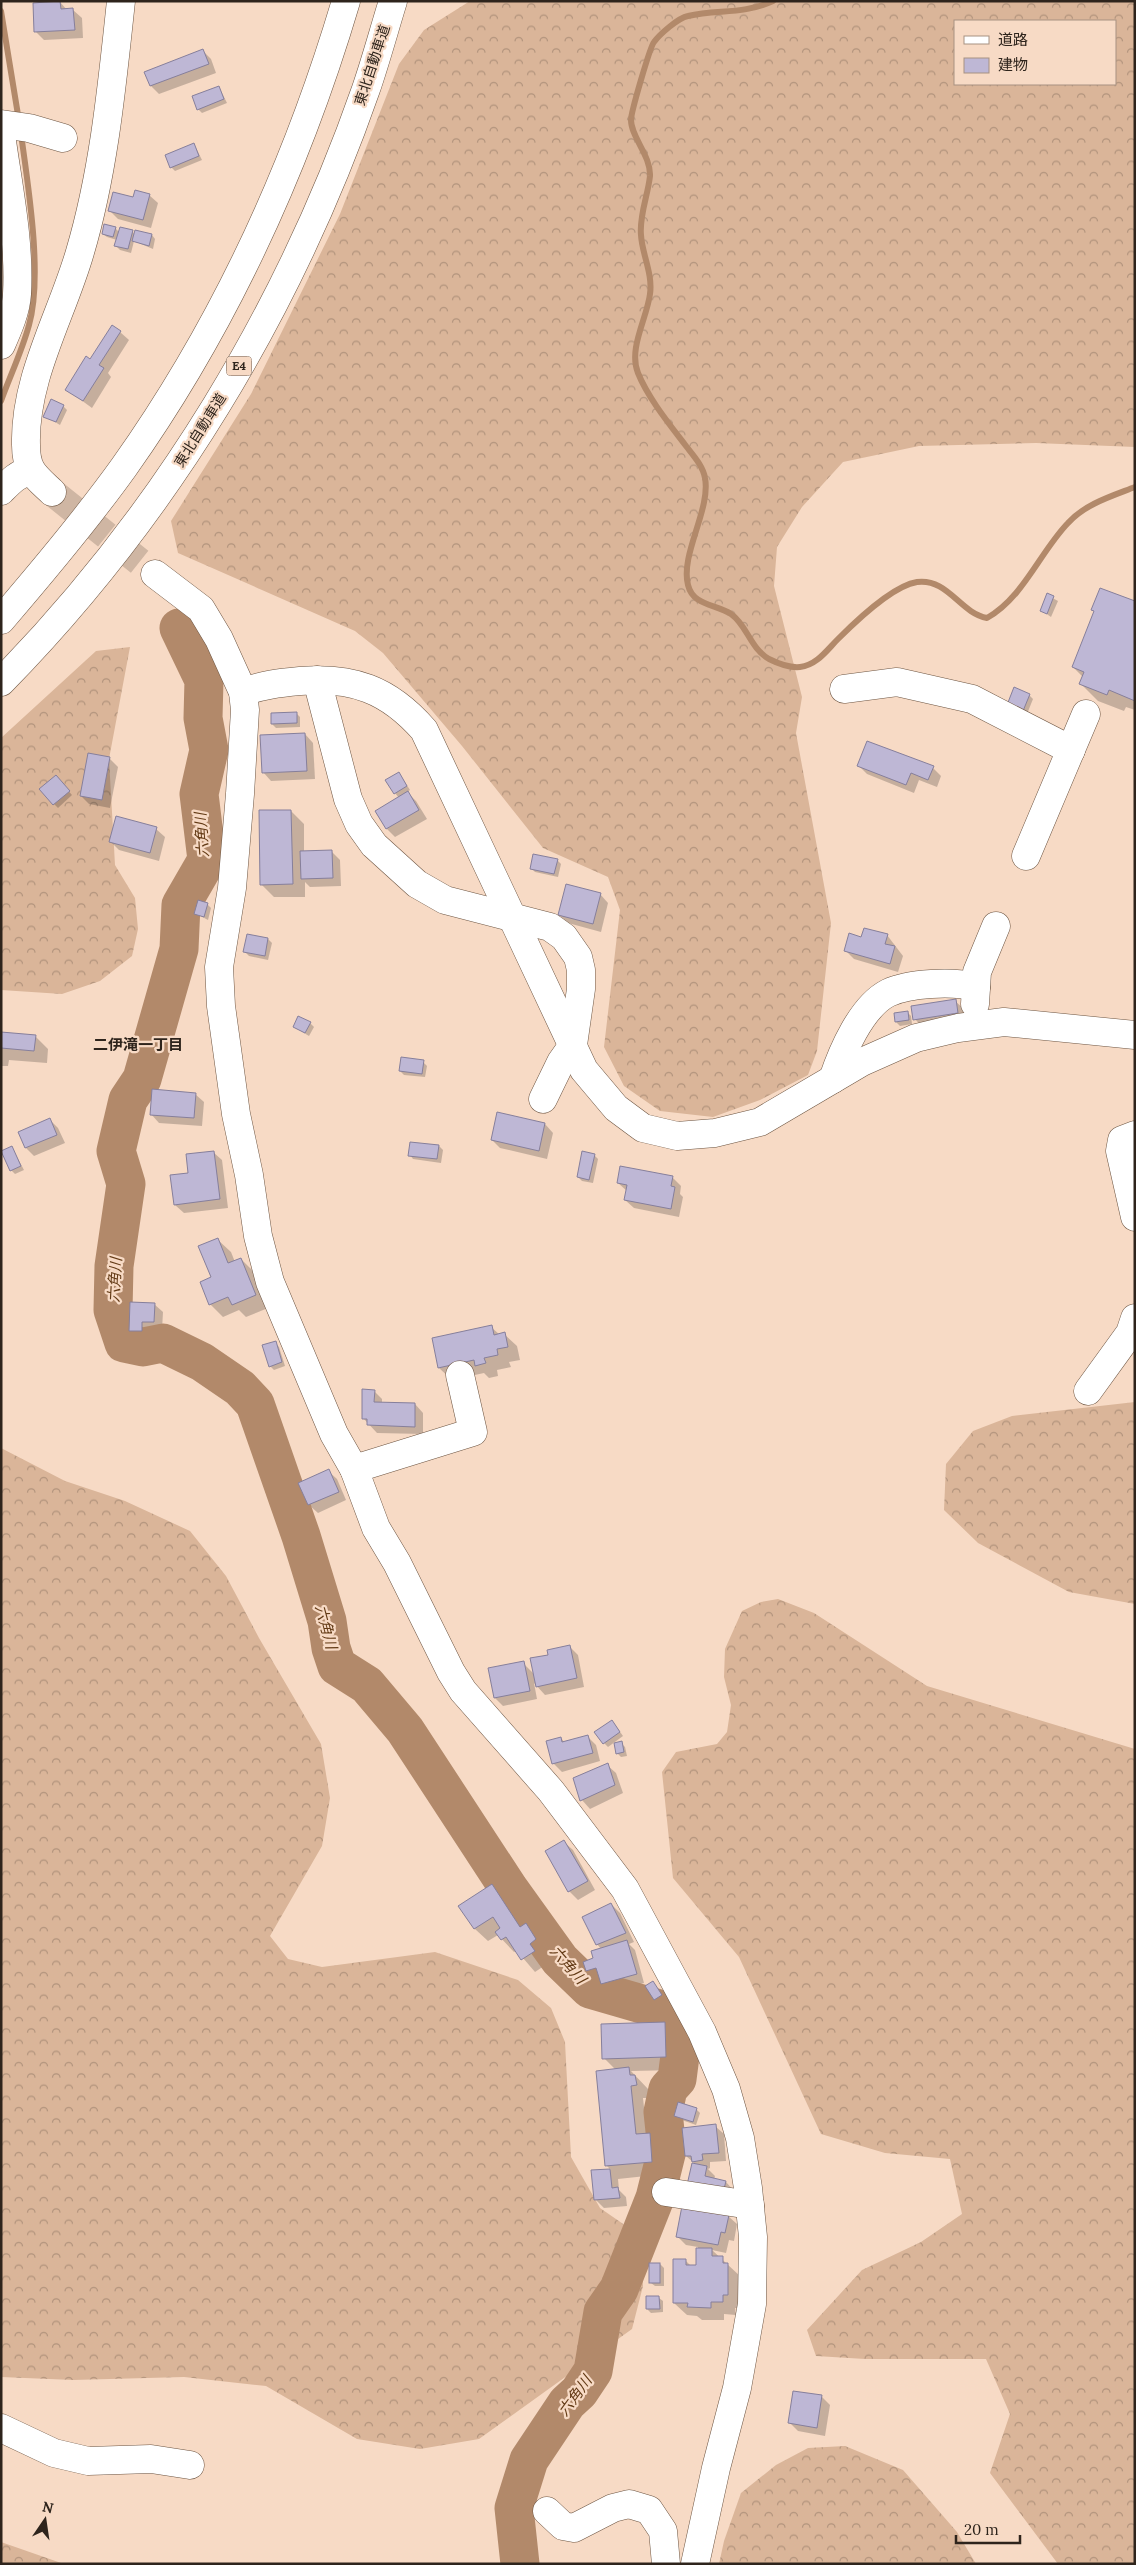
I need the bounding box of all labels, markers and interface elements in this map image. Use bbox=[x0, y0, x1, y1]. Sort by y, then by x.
legend bbox=[954, 20, 1116, 85]
street label: 東北自動車道 bbox=[350, 22, 394, 108]
text: 道路 bbox=[998, 30, 1028, 49]
text: 建物 bbox=[998, 55, 1028, 74]
road number: E4 bbox=[226, 356, 252, 376]
street label: 東北自動車道 bbox=[170, 390, 230, 470]
water label: 六角川 bbox=[190, 810, 213, 858]
district label: 二伊滝一丁目 bbox=[93, 1035, 183, 1054]
water label: 六角川 bbox=[104, 1255, 125, 1303]
water label: 六角川 bbox=[311, 1603, 342, 1653]
water label: 六角川 bbox=[546, 1942, 592, 1989]
water label: 六角川 bbox=[554, 2370, 597, 2419]
north arrow bbox=[20, 2495, 70, 2545]
text: N bbox=[41, 2497, 55, 2517]
scale bar bbox=[956, 2512, 1020, 2544]
text: 20 m bbox=[964, 2520, 999, 2539]

